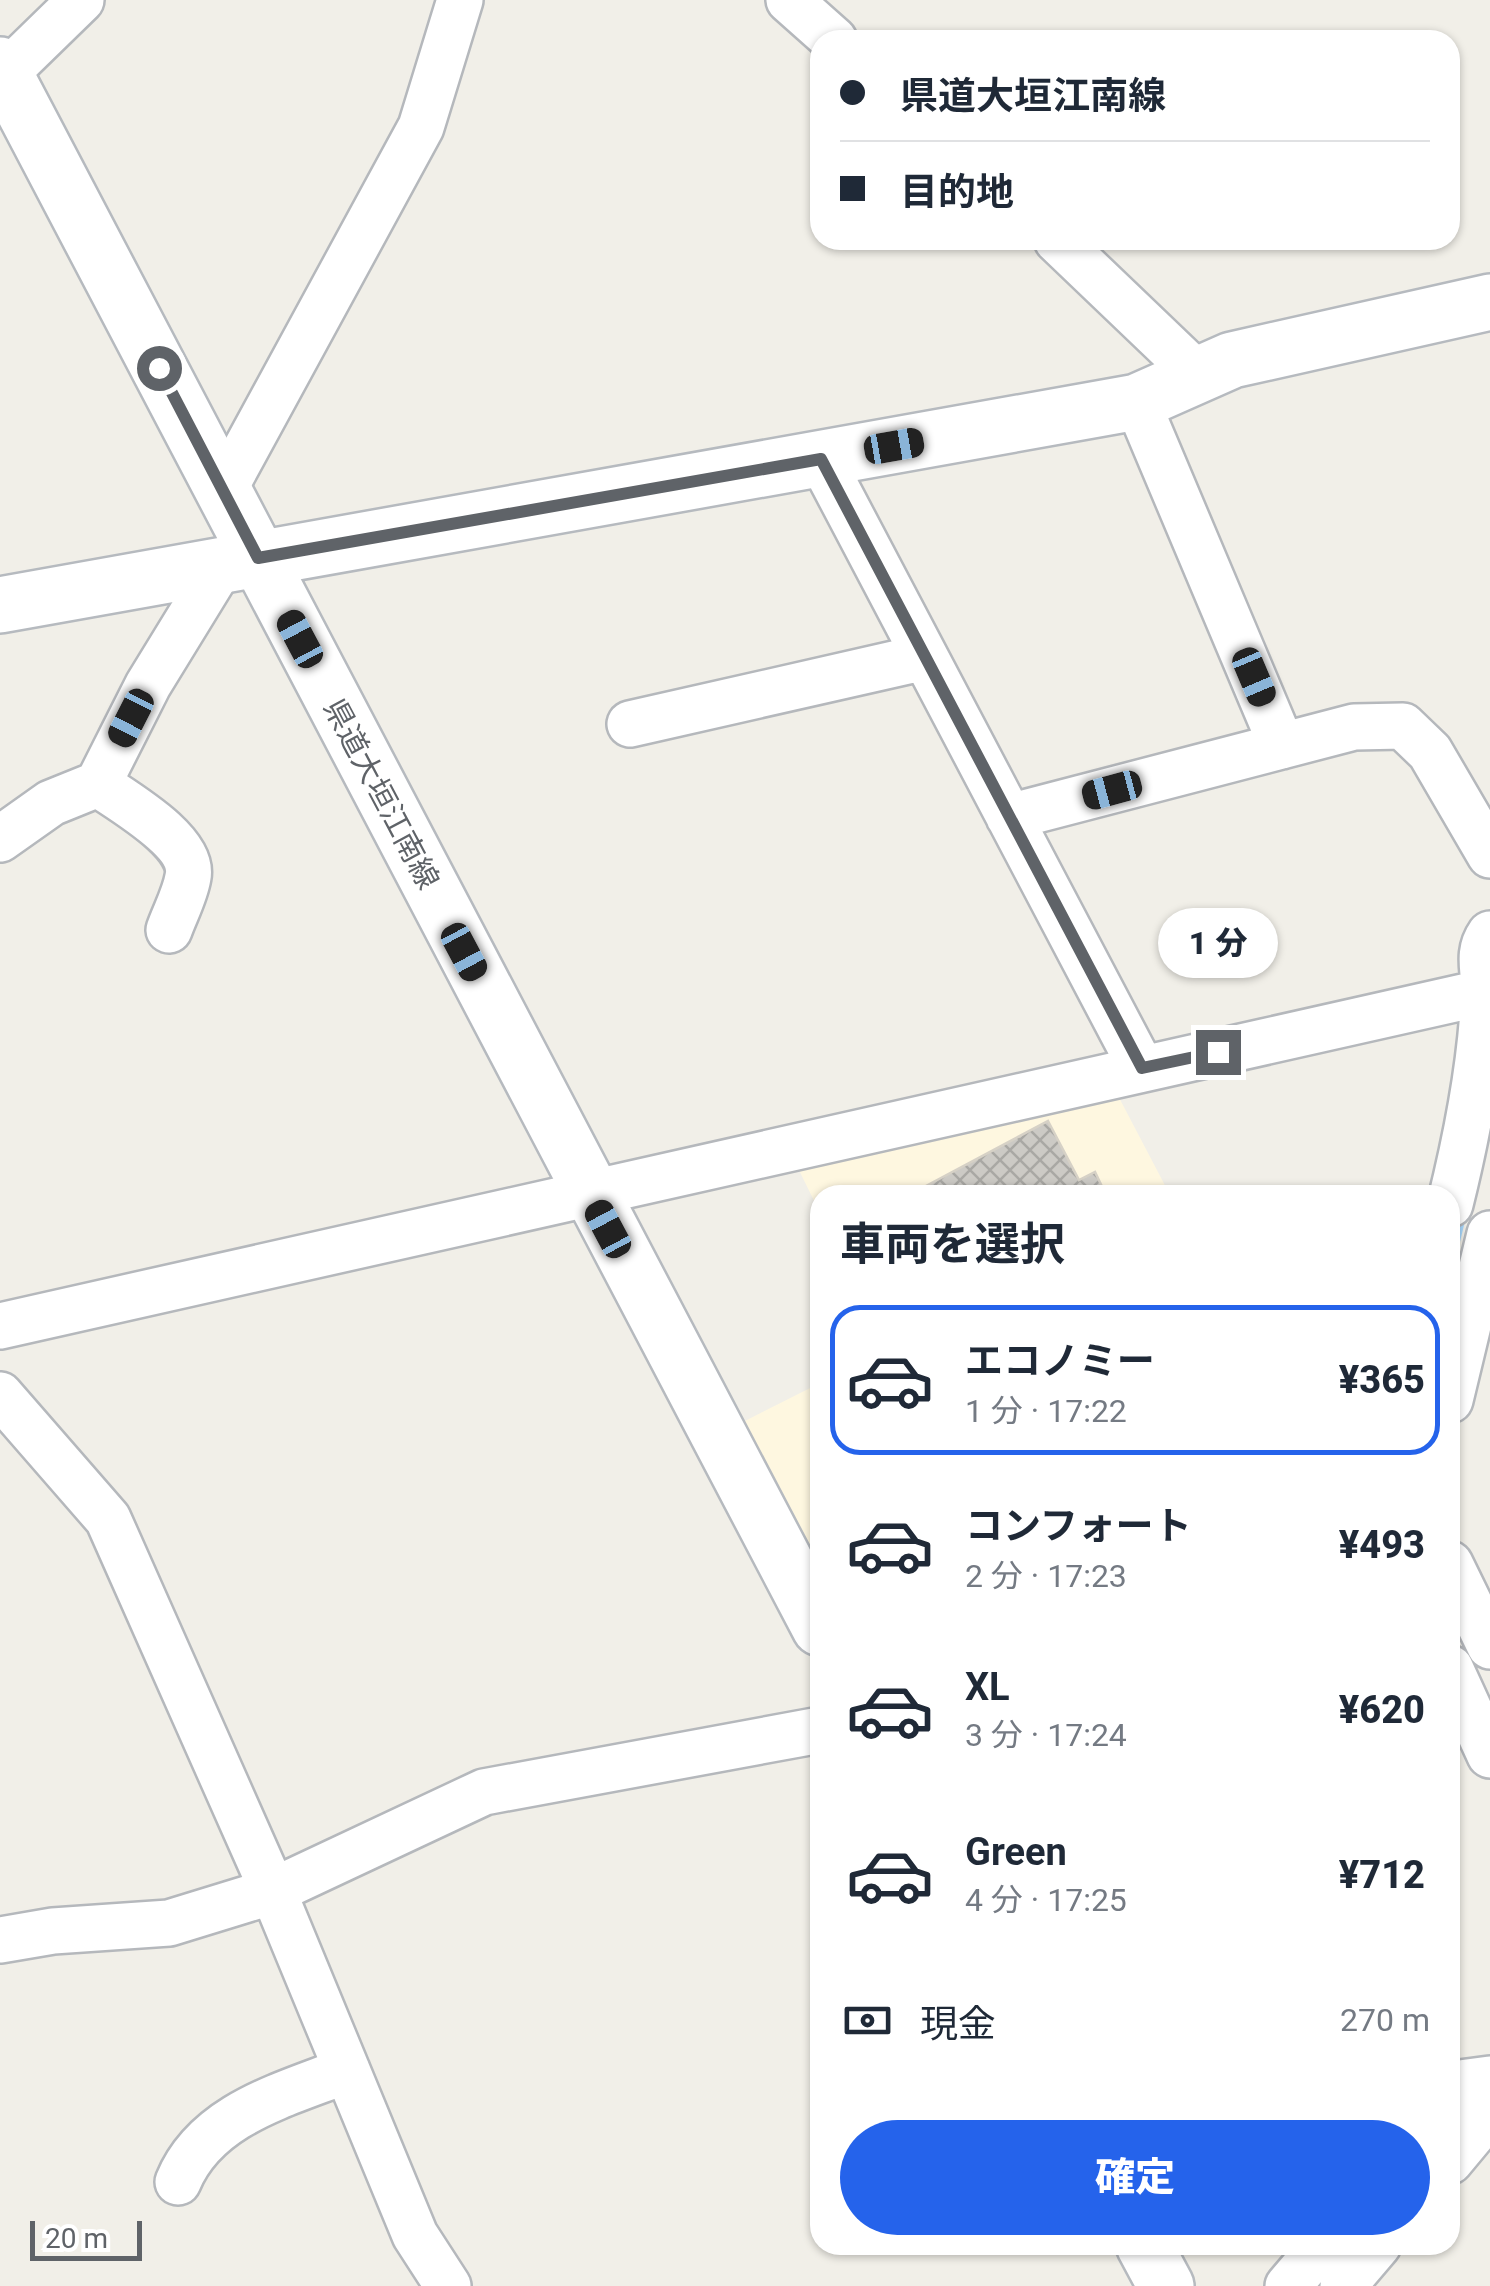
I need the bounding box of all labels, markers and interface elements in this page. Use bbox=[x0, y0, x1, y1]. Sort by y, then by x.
text: 県道大垣江南線 bbox=[900, 74, 1166, 118]
text: 目的地 bbox=[900, 170, 1014, 214]
route start bbox=[137, 346, 182, 391]
car bbox=[862, 426, 926, 466]
car bbox=[273, 605, 327, 673]
car bbox=[1228, 644, 1280, 710]
car bbox=[104, 684, 158, 752]
street label: 県道大垣江南線 bbox=[317, 693, 446, 895]
car bbox=[1079, 768, 1145, 812]
callout: 1 分 bbox=[1158, 907, 1278, 977]
car bbox=[437, 918, 491, 986]
text: 1 分 bbox=[1189, 924, 1247, 962]
route end bbox=[1196, 1030, 1241, 1075]
car bbox=[581, 1195, 635, 1263]
text: 車両を選択 bbox=[840, 1218, 1065, 1271]
icon: car bbox=[845, 1335, 935, 1425]
text: エコノミー bbox=[965, 1339, 1155, 1383]
text: ¥365 bbox=[1339, 1358, 1425, 1402]
text: 1 分 · 17:22 bbox=[965, 1392, 1127, 1430]
icon: car bbox=[845, 1500, 935, 1590]
text: コンフォート bbox=[965, 1504, 1192, 1548]
text: ¥493 bbox=[1339, 1523, 1425, 1567]
text: 2 分 · 17:23 bbox=[965, 1557, 1127, 1595]
icon: car bbox=[845, 1665, 935, 1755]
text: XL bbox=[965, 1665, 1010, 1709]
text: ¥620 bbox=[1339, 1688, 1425, 1732]
text: 3 分 · 17:24 bbox=[965, 1716, 1127, 1754]
icon: car bbox=[845, 1830, 935, 1920]
text: Green bbox=[965, 1830, 1067, 1874]
text: ¥712 bbox=[1339, 1853, 1425, 1897]
text: 4 分 · 17:25 bbox=[965, 1881, 1127, 1919]
icon: cash bbox=[840, 1993, 895, 2048]
text: 270 m bbox=[1340, 2001, 1430, 2039]
text: 現金 bbox=[920, 2002, 996, 2046]
button: 確定 bbox=[840, 2120, 1430, 2235]
scale bar bbox=[30, 2216, 142, 2260]
text: 20 m bbox=[45, 2222, 108, 2255]

